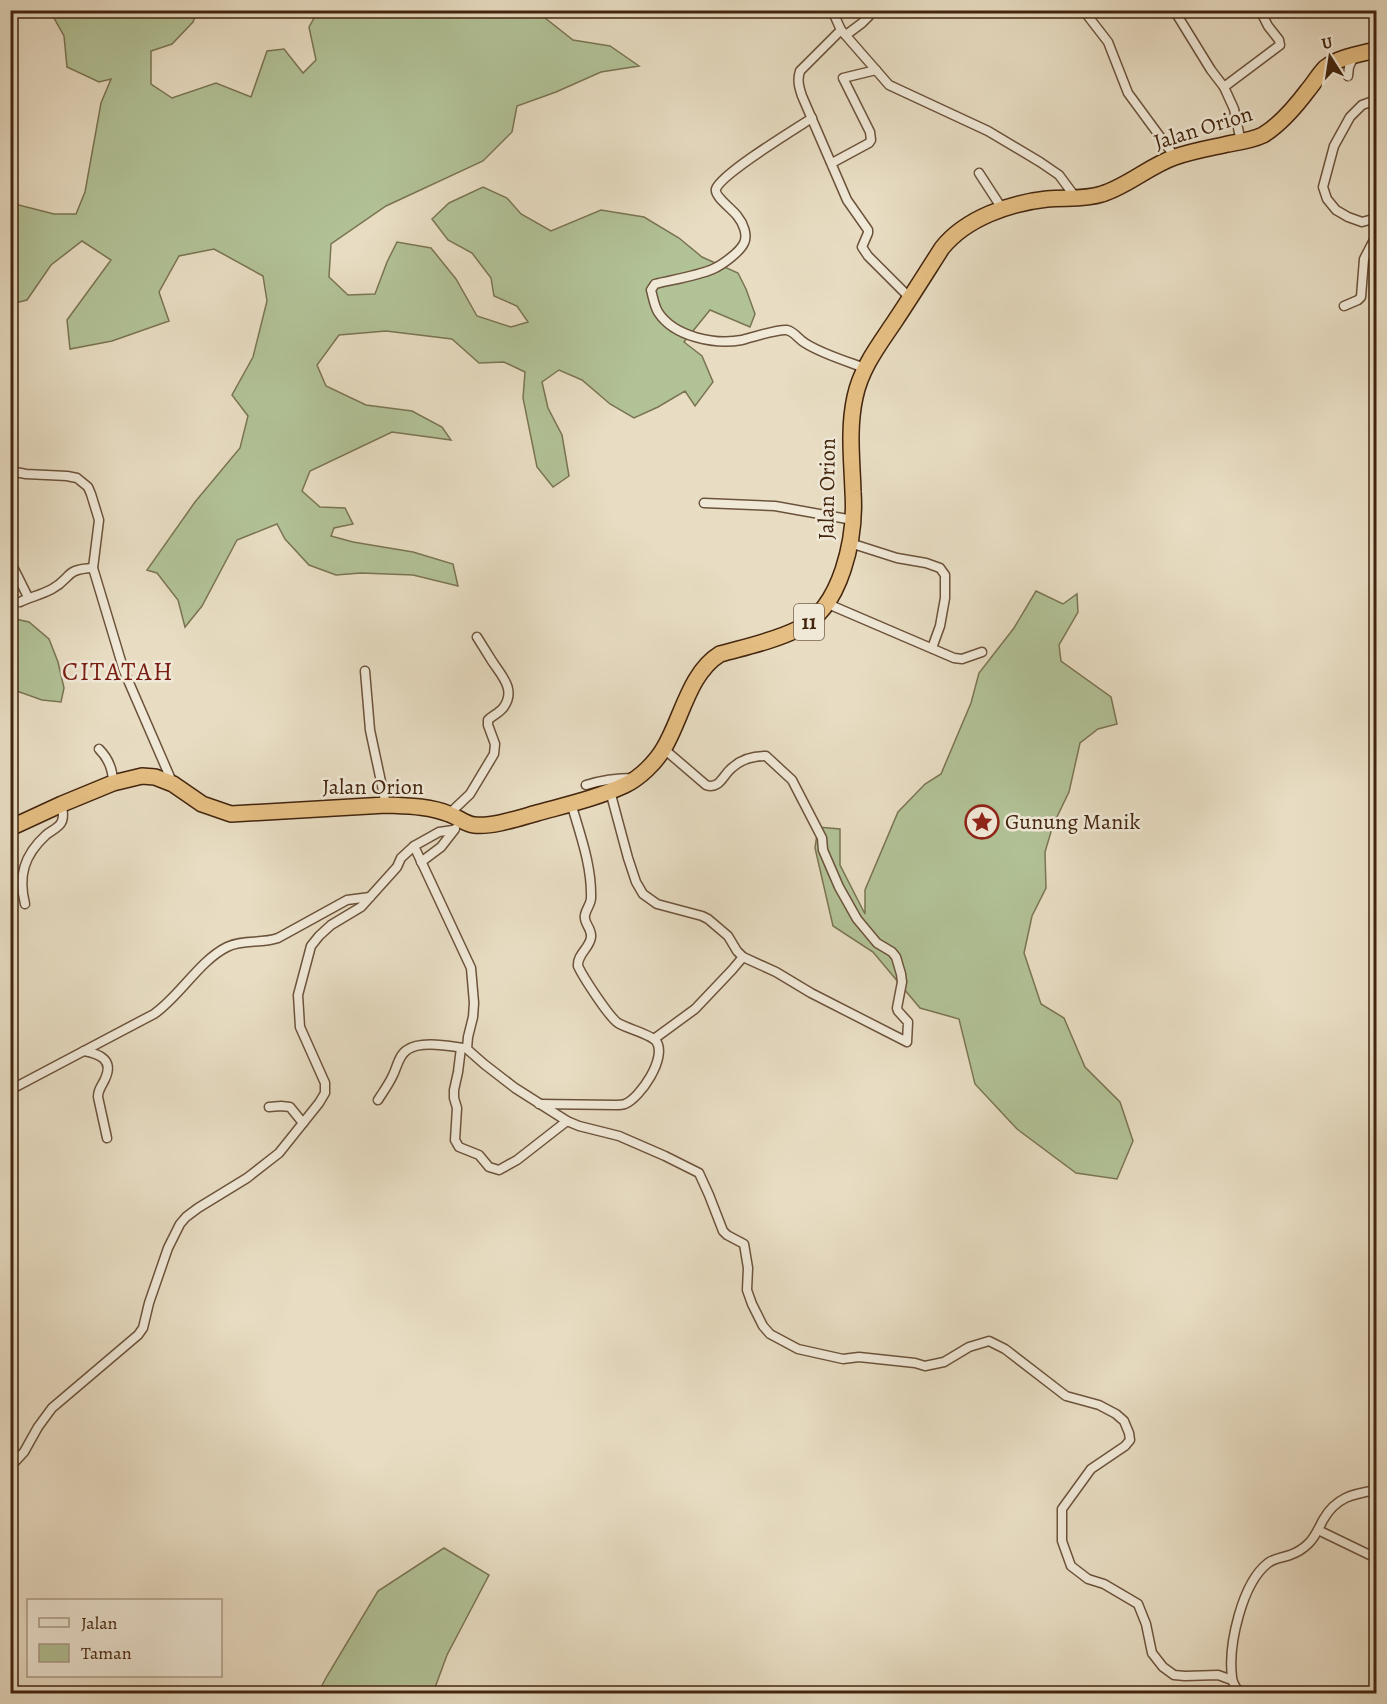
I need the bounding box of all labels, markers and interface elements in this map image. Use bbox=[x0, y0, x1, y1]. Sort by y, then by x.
north arrow bbox=[1300, 27, 1360, 87]
text: U bbox=[1320, 31, 1335, 55]
street label: Jalan Orion bbox=[1150, 99, 1256, 157]
street label: Jalan Orion bbox=[811, 438, 843, 540]
road number: 11 bbox=[794, 604, 824, 640]
district label: CITATAH bbox=[62, 654, 174, 689]
street label: Jalan Orion bbox=[322, 772, 424, 802]
place icon: Gunung Manik bbox=[964, 804, 1000, 840]
place label: Gunung Manik bbox=[1005, 807, 1140, 837]
legend bbox=[27, 1599, 222, 1677]
text: Jalan bbox=[81, 1611, 118, 1635]
text: Taman bbox=[81, 1641, 132, 1665]

